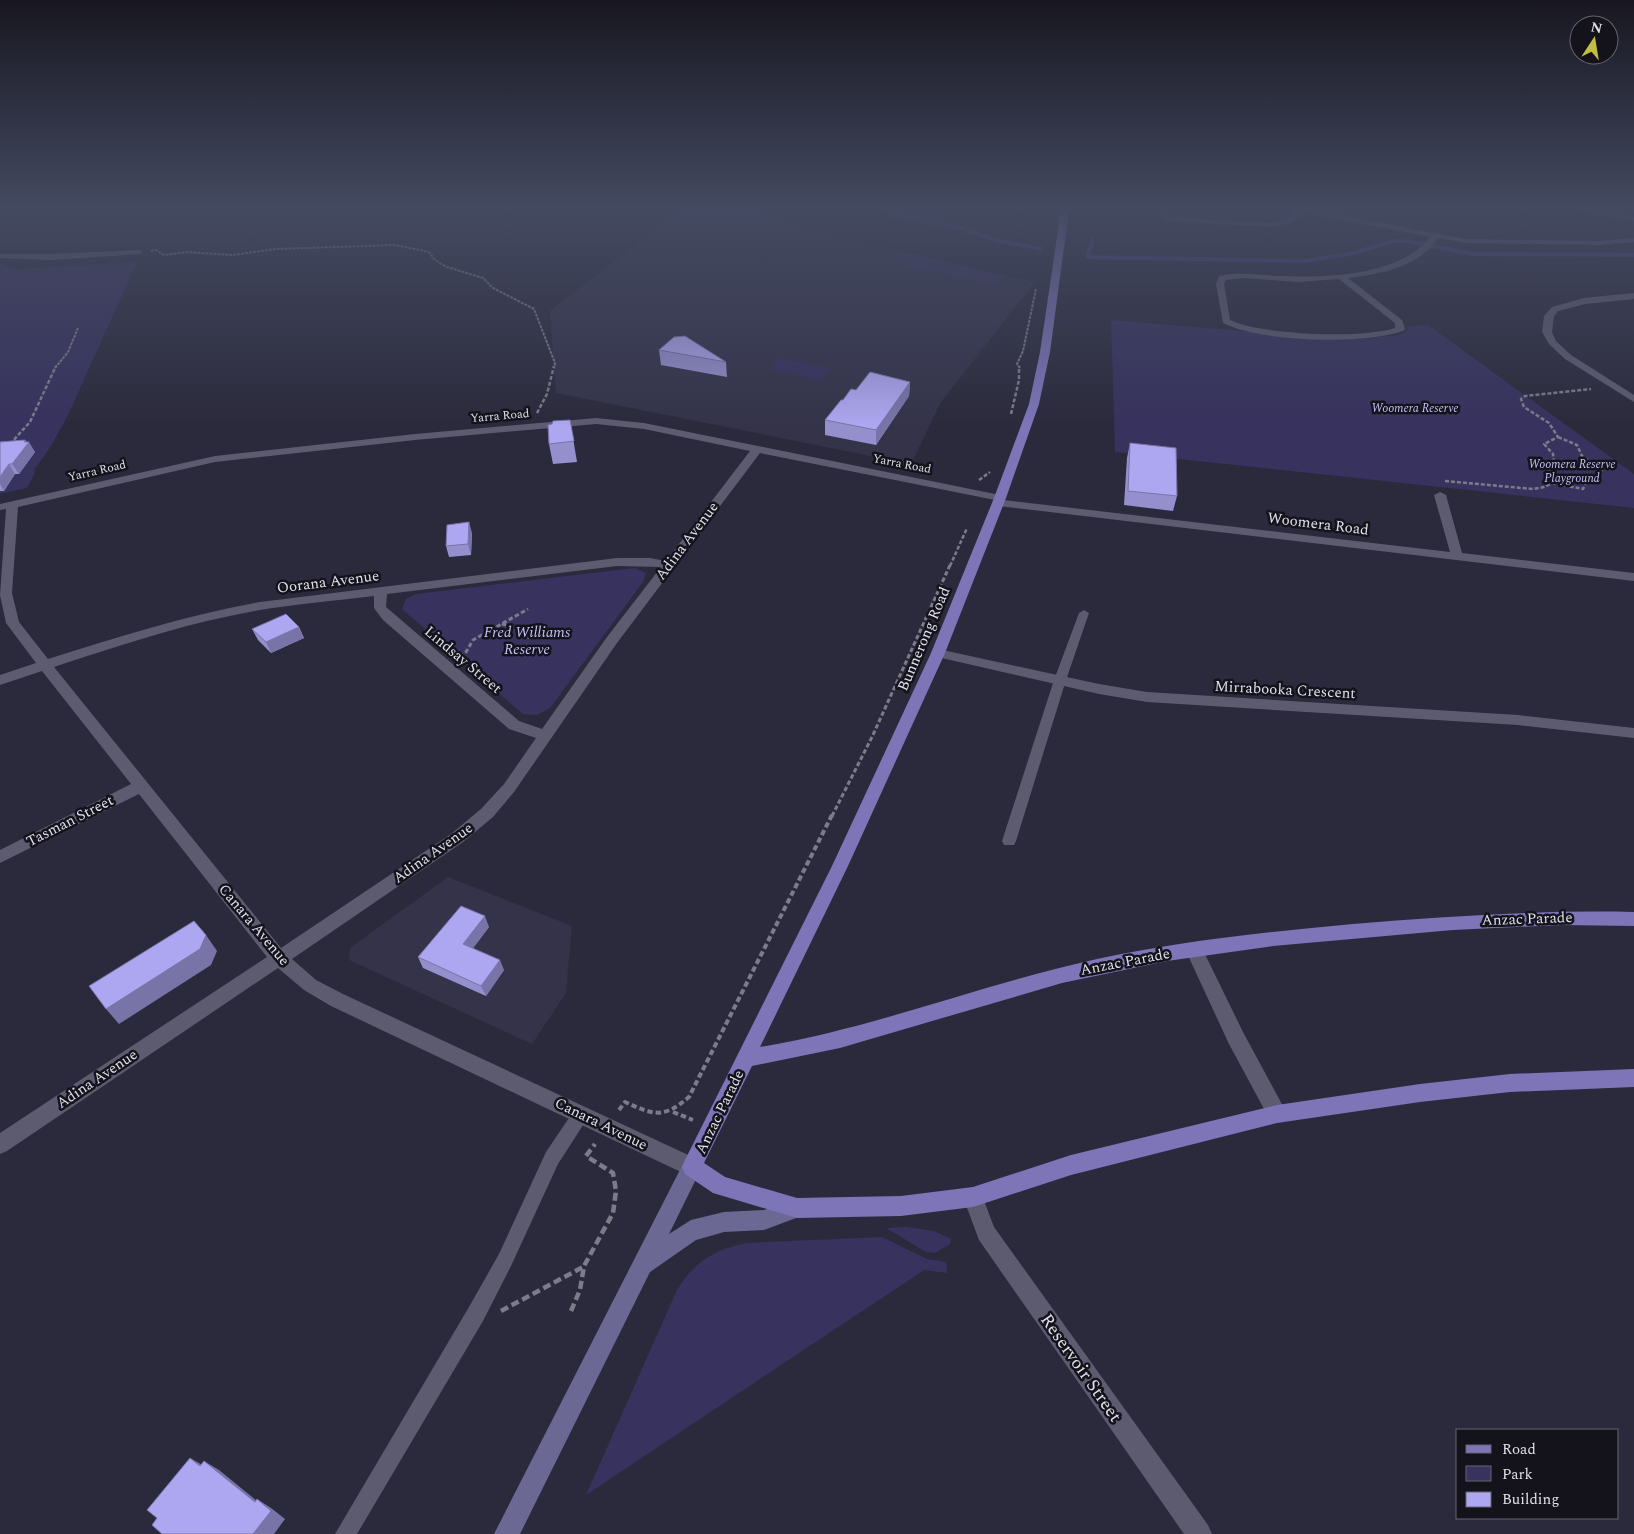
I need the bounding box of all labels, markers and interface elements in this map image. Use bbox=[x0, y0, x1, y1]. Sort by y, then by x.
north arrow bbox=[1569, 15, 1619, 65]
text: N bbox=[1589, 16, 1604, 39]
park label: Woomera Reserve bbox=[1371, 399, 1459, 418]
street label: Yarra Road bbox=[470, 404, 531, 428]
street label: Yarra Road bbox=[871, 449, 933, 479]
street label: Yarra Road bbox=[66, 455, 128, 487]
park label: Woomera Reserve Playground bbox=[1528, 455, 1616, 488]
street label: Adina Avenue bbox=[650, 497, 724, 585]
street label: Woomera Road bbox=[1266, 506, 1370, 542]
street label: Oorana Avenue bbox=[276, 564, 380, 600]
street label: Bunnerong Road bbox=[892, 583, 956, 695]
street label: Lindsay Street bbox=[419, 621, 507, 699]
park label: Fred Williams Reserve bbox=[484, 621, 571, 661]
street label: Mirrabooka Crescent bbox=[1214, 675, 1356, 705]
street label: Tasman Street bbox=[22, 789, 118, 853]
street label: Adina Avenue bbox=[388, 817, 478, 889]
street label: Canara Avenue bbox=[213, 879, 295, 971]
street label: Anzac Parade bbox=[1481, 906, 1573, 932]
street label: Anzac Parade bbox=[1078, 942, 1172, 982]
street label: Adina Avenue bbox=[52, 1043, 142, 1115]
street label: Anzac Parade bbox=[690, 1066, 750, 1158]
street label: Canara Avenue bbox=[551, 1092, 651, 1156]
street label: Reservoir Street bbox=[1033, 1308, 1129, 1428]
legend bbox=[1456, 1429, 1619, 1519]
text: Road bbox=[1502, 1438, 1536, 1461]
text: Park bbox=[1502, 1463, 1533, 1486]
text: Building bbox=[1502, 1488, 1559, 1511]

